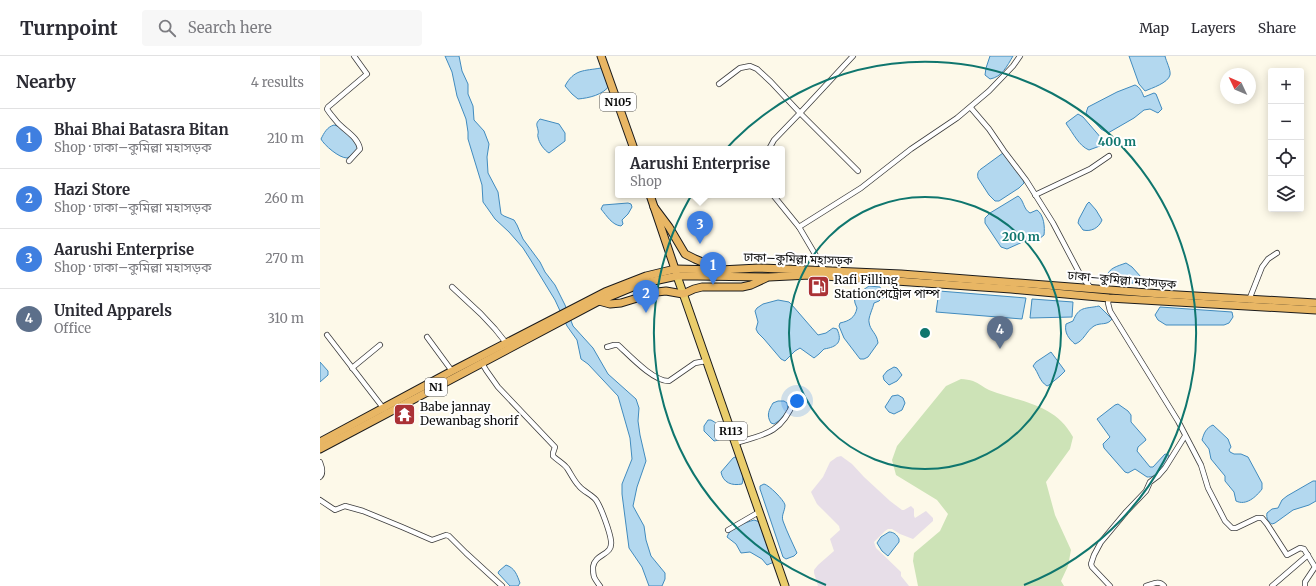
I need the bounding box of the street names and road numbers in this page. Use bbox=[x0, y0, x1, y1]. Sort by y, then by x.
road number: N105 bbox=[600, 93, 636, 111]
street label: ঢাকা–কুমিল্লা মহাসড়ক bbox=[742, 249, 853, 269]
street label: ঢাকা–কুমিল্লা মহাসড়ক bbox=[1066, 267, 1177, 293]
road number: N1 bbox=[425, 378, 447, 396]
road number: R113 bbox=[715, 422, 747, 440]

